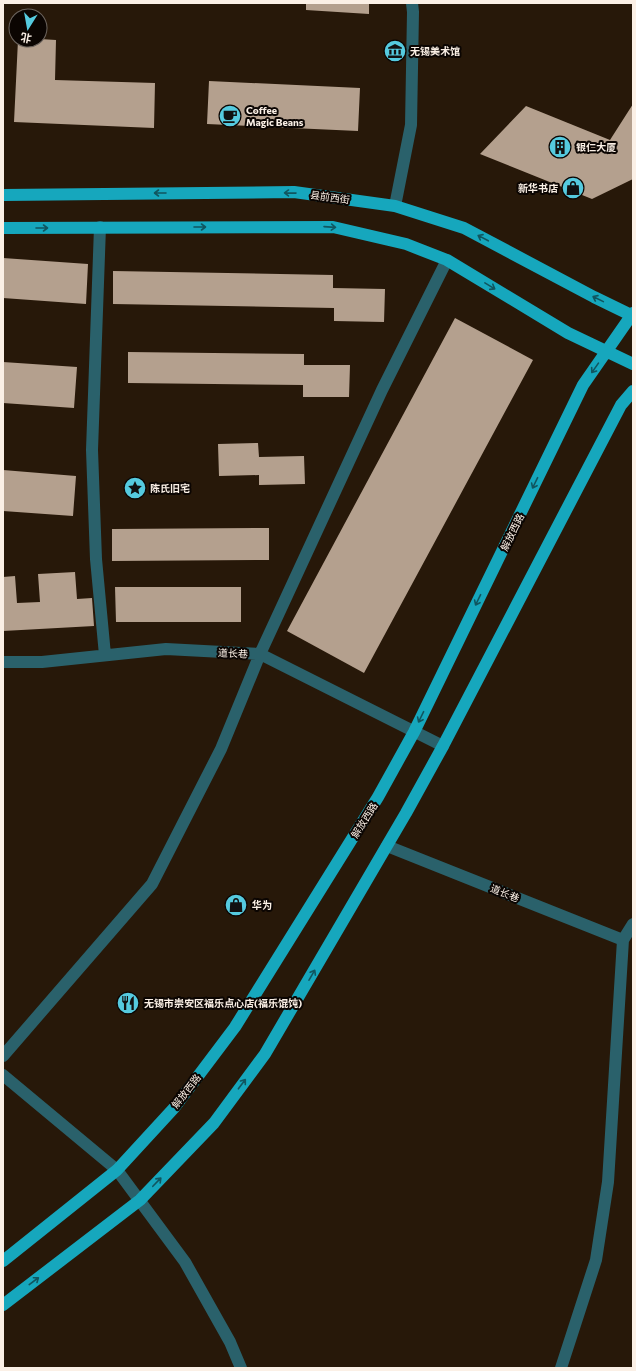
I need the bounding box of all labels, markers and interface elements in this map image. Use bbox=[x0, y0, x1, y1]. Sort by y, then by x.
north arrow bbox=[8, 8, 48, 48]
text: 北 bbox=[19, 31, 33, 46]
museum icon: 无锡美术馆 bbox=[382, 38, 408, 64]
place label: 无锡美术馆 bbox=[410, 45, 460, 57]
cafe icon: Coffee Magic Beans bbox=[217, 103, 243, 129]
place label: Coffee Magic Beans bbox=[246, 104, 304, 128]
building icon: 银仁大厦 bbox=[547, 134, 573, 160]
place label: 银仁大厦 bbox=[576, 141, 616, 153]
shop icon: 新华书店 bbox=[560, 175, 586, 201]
place label: 新华书店 bbox=[518, 182, 558, 194]
street label: 县前西街 bbox=[309, 188, 351, 206]
one-way arrow bbox=[154, 189, 167, 197]
one-way arrow bbox=[284, 189, 297, 196]
one-way arrow bbox=[193, 223, 206, 231]
one-way arrow bbox=[35, 224, 48, 232]
one-way arrow bbox=[323, 224, 336, 231]
one-way arrow bbox=[477, 234, 489, 241]
one-way arrow bbox=[484, 282, 496, 290]
one-way arrow bbox=[592, 294, 604, 302]
one-way arrow bbox=[591, 362, 599, 373]
place icon: 陈氏旧宅 bbox=[122, 475, 148, 501]
one-way arrow bbox=[531, 477, 538, 489]
place label: 陈氏旧宅 bbox=[150, 482, 190, 494]
street label: 解放西路 bbox=[498, 511, 526, 553]
one-way arrow bbox=[474, 594, 481, 606]
street label: 道长巷 bbox=[218, 646, 248, 660]
one-way arrow bbox=[417, 711, 424, 723]
street label: 解放西路 bbox=[348, 800, 380, 840]
street label: 道长巷 bbox=[489, 882, 521, 904]
shop icon: 华为 bbox=[223, 892, 249, 918]
place label: 华为 bbox=[252, 899, 272, 911]
one-way arrow bbox=[308, 969, 316, 981]
restaurant icon: 无锡市崇安区福乐点心店(福乐馄饨) bbox=[115, 990, 141, 1016]
place label: 无锡市崇安区福乐点心店(福乐馄饨) bbox=[144, 997, 302, 1009]
street label: 解放西路 bbox=[169, 1072, 203, 1110]
one-way arrow bbox=[238, 1079, 247, 1090]
one-way arrow bbox=[152, 1177, 162, 1187]
one-way arrow bbox=[28, 1277, 39, 1285]

